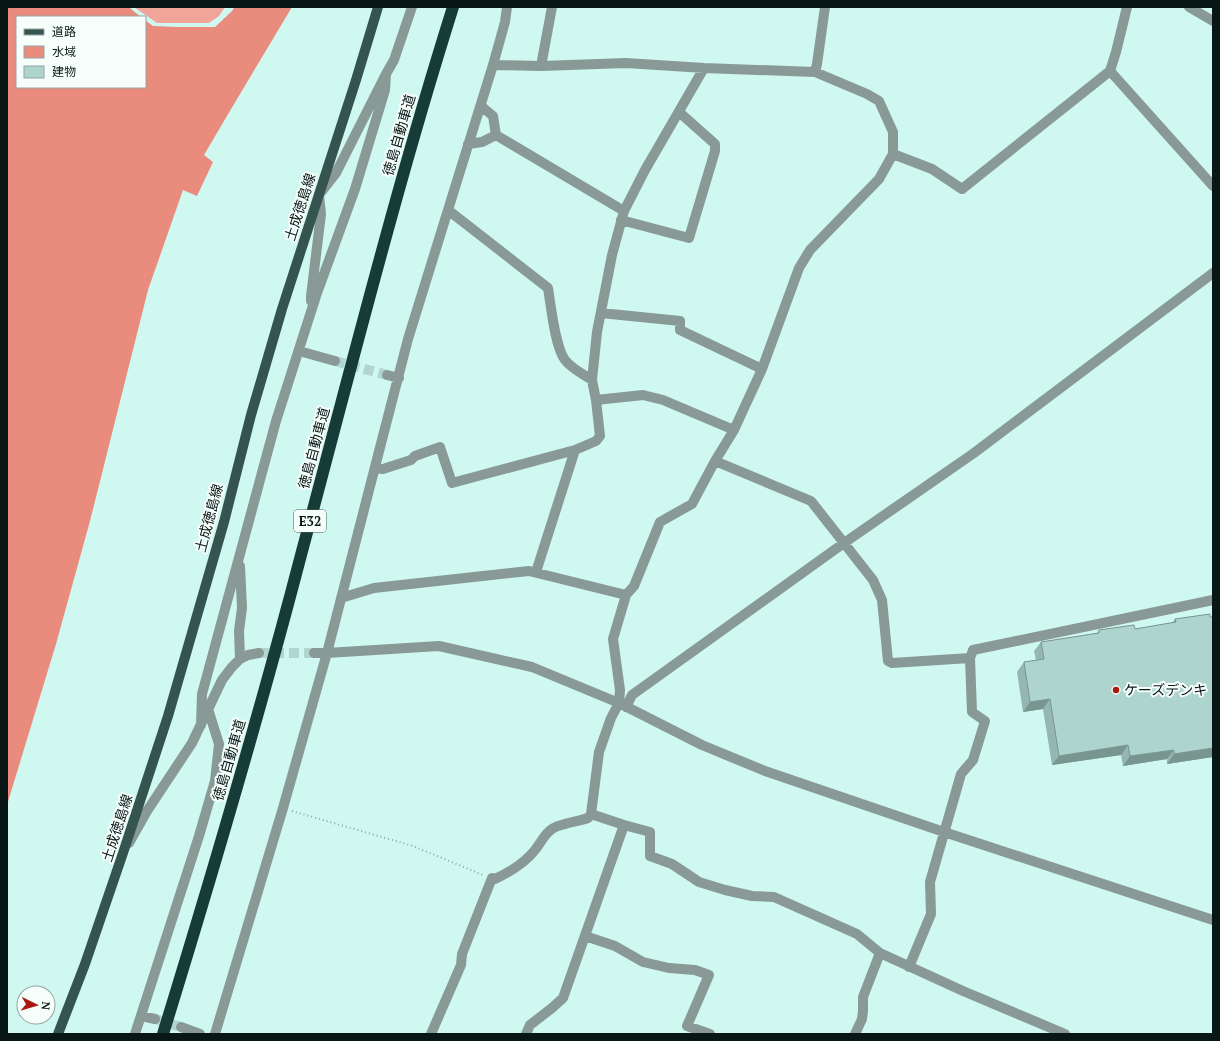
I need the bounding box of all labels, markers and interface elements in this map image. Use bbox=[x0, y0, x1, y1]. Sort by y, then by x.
legend bbox=[16, 16, 146, 88]
text: 道路 bbox=[52, 24, 76, 39]
text: 水域 bbox=[52, 44, 76, 59]
text: 建物 bbox=[52, 64, 76, 79]
street label: 徳島自動車道 bbox=[378, 92, 419, 178]
street label: 土成徳島線 bbox=[280, 171, 319, 243]
street label: 徳島自動車道 bbox=[293, 405, 334, 491]
street label: 土成徳島線 bbox=[190, 482, 227, 554]
road number: E32 bbox=[294, 510, 326, 532]
place label: ケーズデンキ bbox=[1124, 680, 1207, 699]
marker: ケーズデンキ bbox=[1111, 685, 1121, 695]
street label: 徳島自動車道 bbox=[208, 717, 249, 803]
street label: 土成徳島線 bbox=[97, 792, 136, 864]
north arrow bbox=[16, 985, 56, 1025]
text: N bbox=[39, 1001, 53, 1011]

